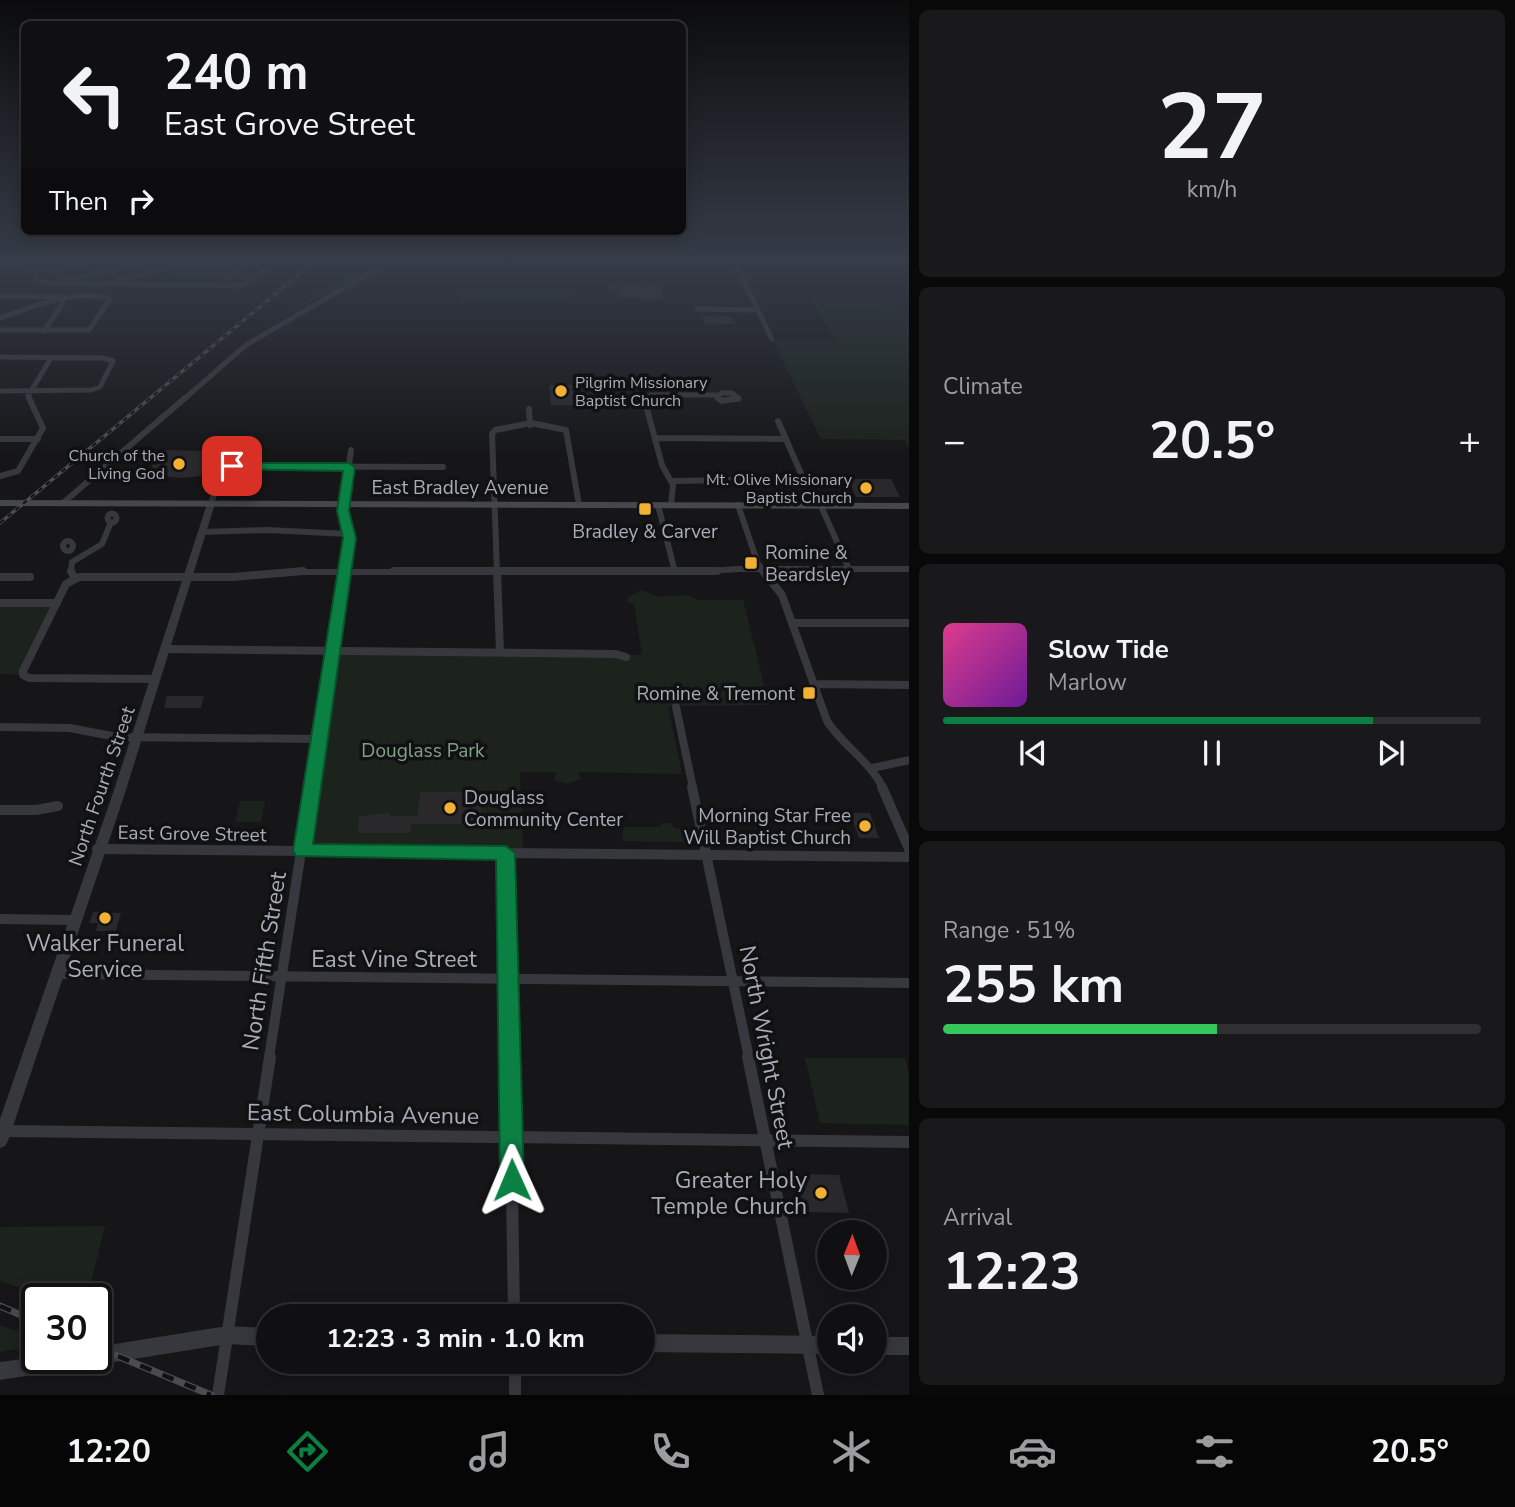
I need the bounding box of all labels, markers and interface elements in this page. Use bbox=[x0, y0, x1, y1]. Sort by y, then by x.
text: 240 m bbox=[164, 39, 308, 106]
icon: left bbox=[49, 49, 140, 140]
text: 27 bbox=[1157, 66, 1267, 190]
text: East Grove Street bbox=[164, 103, 415, 146]
text: km/h bbox=[1187, 174, 1237, 205]
icon: right bbox=[122, 182, 160, 220]
text: Then bbox=[49, 184, 108, 219]
text: Climate bbox=[943, 371, 1023, 402]
place label: Pilgrim Missionary Baptist Church bbox=[575, 372, 708, 412]
marker: Pilgrim Missionary Baptist Church bbox=[553, 383, 569, 399]
text: 20.5° bbox=[1149, 405, 1275, 476]
text: − bbox=[943, 416, 966, 467]
text: + bbox=[1458, 416, 1481, 467]
pin bbox=[202, 436, 262, 496]
place label: Church of the Living God bbox=[68, 445, 165, 485]
icon: arrive bbox=[213, 447, 251, 485]
marker: Church of the Living God bbox=[171, 456, 187, 472]
place label: Mt. Olive Missionary Baptist Church bbox=[706, 469, 853, 509]
street label: East Bradley Avenue bbox=[371, 475, 549, 501]
marker: Mt. Olive Missionary Baptist Church bbox=[858, 480, 874, 496]
marker: Bradley & Carver bbox=[637, 501, 653, 517]
place label: Bradley & Carver bbox=[572, 519, 718, 545]
place label: Romine & Beardsley bbox=[765, 540, 850, 588]
marker: Romine & Beardsley bbox=[743, 555, 759, 571]
text: Slow Tide bbox=[1048, 632, 1169, 667]
text: Marlow bbox=[1048, 667, 1127, 698]
place label: Romine & Tremont bbox=[636, 681, 795, 707]
marker: Romine & Tremont bbox=[801, 685, 817, 701]
street label: North Fourth Street bbox=[62, 703, 142, 870]
icon: previous bbox=[1014, 734, 1052, 772]
icon: pause bbox=[1193, 734, 1231, 772]
icon: next bbox=[1372, 734, 1410, 772]
park label: Douglass Park bbox=[361, 738, 485, 764]
place label: Douglass Community Center bbox=[464, 785, 623, 833]
marker: Douglass Community Center bbox=[442, 800, 458, 816]
place label: Morning Star Free Will Baptist Church bbox=[684, 803, 851, 851]
marker: Morning Star Free Will Baptist Church bbox=[857, 818, 873, 834]
street label: East Grove Street bbox=[117, 820, 267, 848]
street label: North Fifth Street bbox=[235, 869, 294, 1053]
marker: Walker Funeral Service bbox=[97, 910, 113, 926]
text: Range · 51% bbox=[943, 915, 1075, 946]
place label: Walker Funeral Service bbox=[26, 928, 184, 985]
street label: North Wright Street bbox=[732, 943, 802, 1152]
street label: East Vine Street bbox=[311, 944, 478, 975]
text: 255 km bbox=[943, 949, 1124, 1020]
street label: East Columbia Avenue bbox=[247, 1097, 479, 1132]
position arrow bbox=[475, 1143, 549, 1217]
place label: Greater Holy Temple Church bbox=[651, 1165, 807, 1222]
marker: Greater Holy Temple Church bbox=[813, 1185, 829, 1201]
text: Arrival bbox=[943, 1202, 1012, 1233]
north arrow bbox=[817, 1220, 887, 1290]
map controls bbox=[817, 1220, 887, 1374]
text: 12:23 bbox=[943, 1236, 1081, 1307]
speed limit sign: 30 bbox=[21, 1283, 112, 1374]
button: sound bbox=[817, 1304, 887, 1374]
text: 12:23 · 3 min · 1.0 km bbox=[326, 1321, 585, 1356]
icon: directions bbox=[283, 1427, 332, 1476]
icon: music bbox=[465, 1427, 514, 1476]
icon: phone bbox=[646, 1427, 695, 1476]
icon: climate bbox=[827, 1427, 876, 1476]
icon: car bbox=[1008, 1427, 1057, 1476]
icon: filters bbox=[1190, 1427, 1239, 1476]
text: 12:20 bbox=[66, 1430, 151, 1473]
text: 20.5° bbox=[1371, 1430, 1449, 1473]

